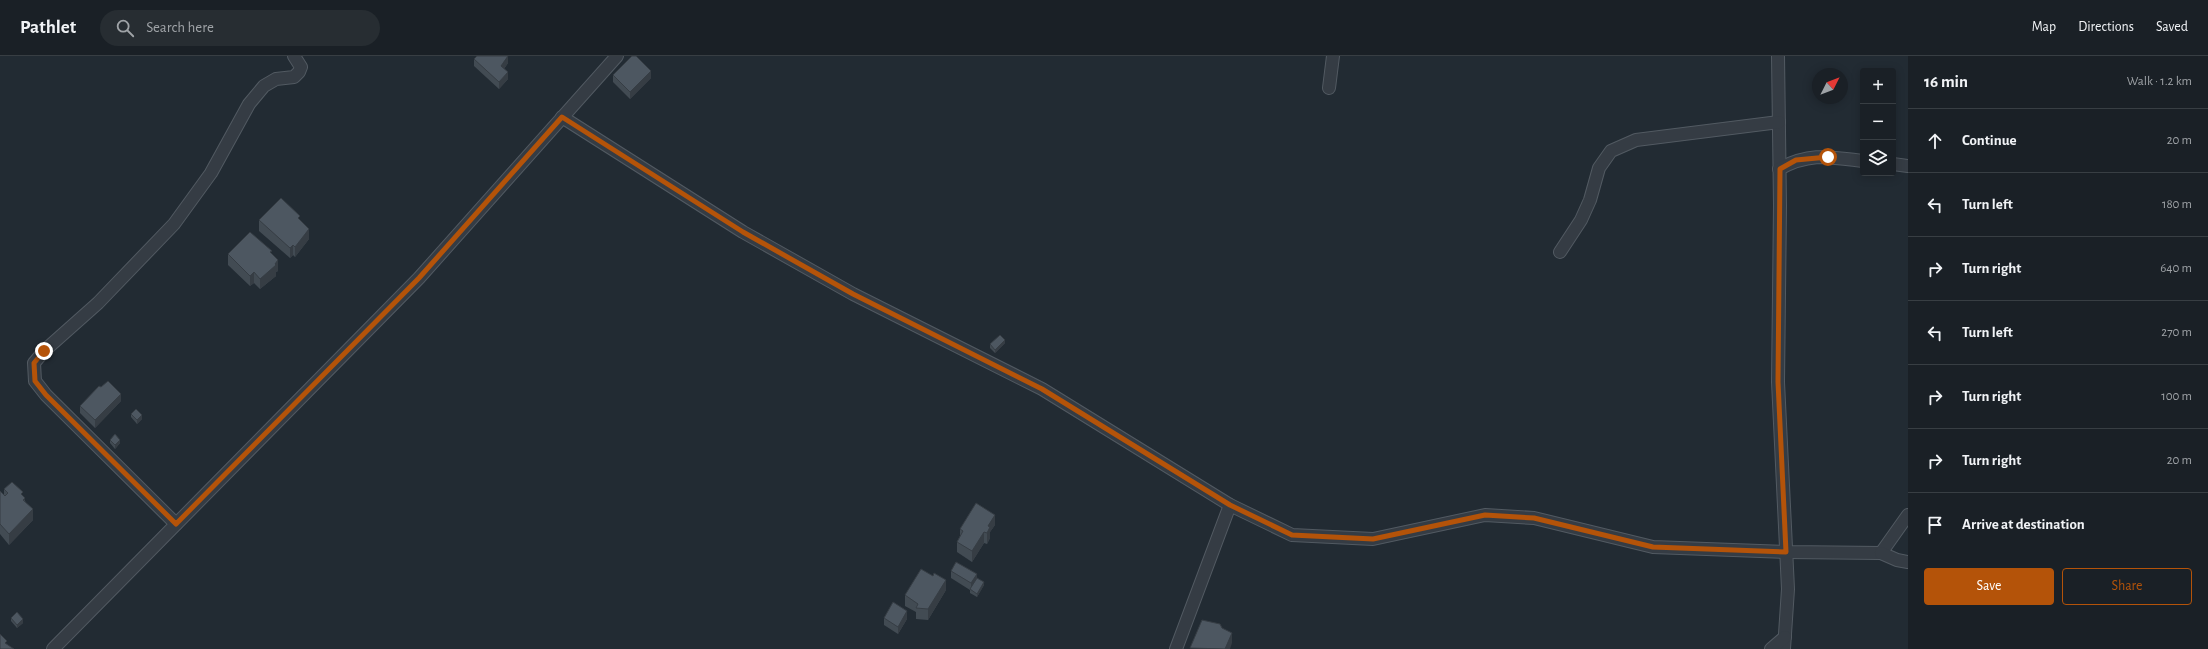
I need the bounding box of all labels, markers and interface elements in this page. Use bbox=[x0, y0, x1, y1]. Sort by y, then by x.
search box bbox=[100, 10, 380, 46]
icon: search bbox=[114, 17, 136, 39]
text: Pathlet bbox=[20, 18, 76, 37]
text: Search here bbox=[146, 20, 214, 35]
text: Map bbox=[2032, 20, 2056, 34]
text: Directions bbox=[2078, 20, 2134, 34]
text: Saved bbox=[2156, 20, 2188, 34]
north arrow bbox=[1812, 68, 1848, 104]
map controls bbox=[1860, 68, 1896, 176]
button: + bbox=[1860, 68, 1896, 104]
text: 16 min bbox=[1924, 73, 1968, 90]
text: Walk · 1.2 km bbox=[2127, 75, 2192, 88]
button: − bbox=[1860, 104, 1896, 140]
icon: ahead bbox=[1924, 130, 1946, 152]
text: Continue bbox=[1962, 133, 2017, 148]
text: 20 m bbox=[2167, 134, 2192, 147]
button: layers bbox=[1860, 140, 1896, 176]
route start bbox=[1819, 148, 1837, 166]
icon: left bbox=[1924, 194, 1946, 216]
text: Turn left bbox=[1962, 197, 2013, 212]
text: 180 m bbox=[2162, 198, 2192, 211]
icon: right bbox=[1924, 258, 1946, 280]
text: Turn right bbox=[1962, 261, 2021, 276]
text: 640 m bbox=[2160, 262, 2192, 275]
icon: left bbox=[1924, 322, 1946, 344]
text: Turn left bbox=[1962, 325, 2013, 340]
text: 270 m bbox=[2161, 326, 2192, 339]
route end bbox=[35, 342, 53, 360]
icon: right bbox=[1924, 386, 1946, 408]
text: Turn right bbox=[1962, 389, 2021, 404]
text: 100 m bbox=[2161, 390, 2192, 403]
icon: right bbox=[1924, 450, 1946, 472]
text: Turn right bbox=[1962, 453, 2021, 468]
text: 20 m bbox=[2167, 454, 2192, 467]
icon: arrive bbox=[1924, 514, 1946, 536]
text: Arrive at destination bbox=[1962, 517, 2085, 532]
button: Save bbox=[1924, 568, 2054, 605]
button: Share bbox=[2062, 568, 2192, 605]

